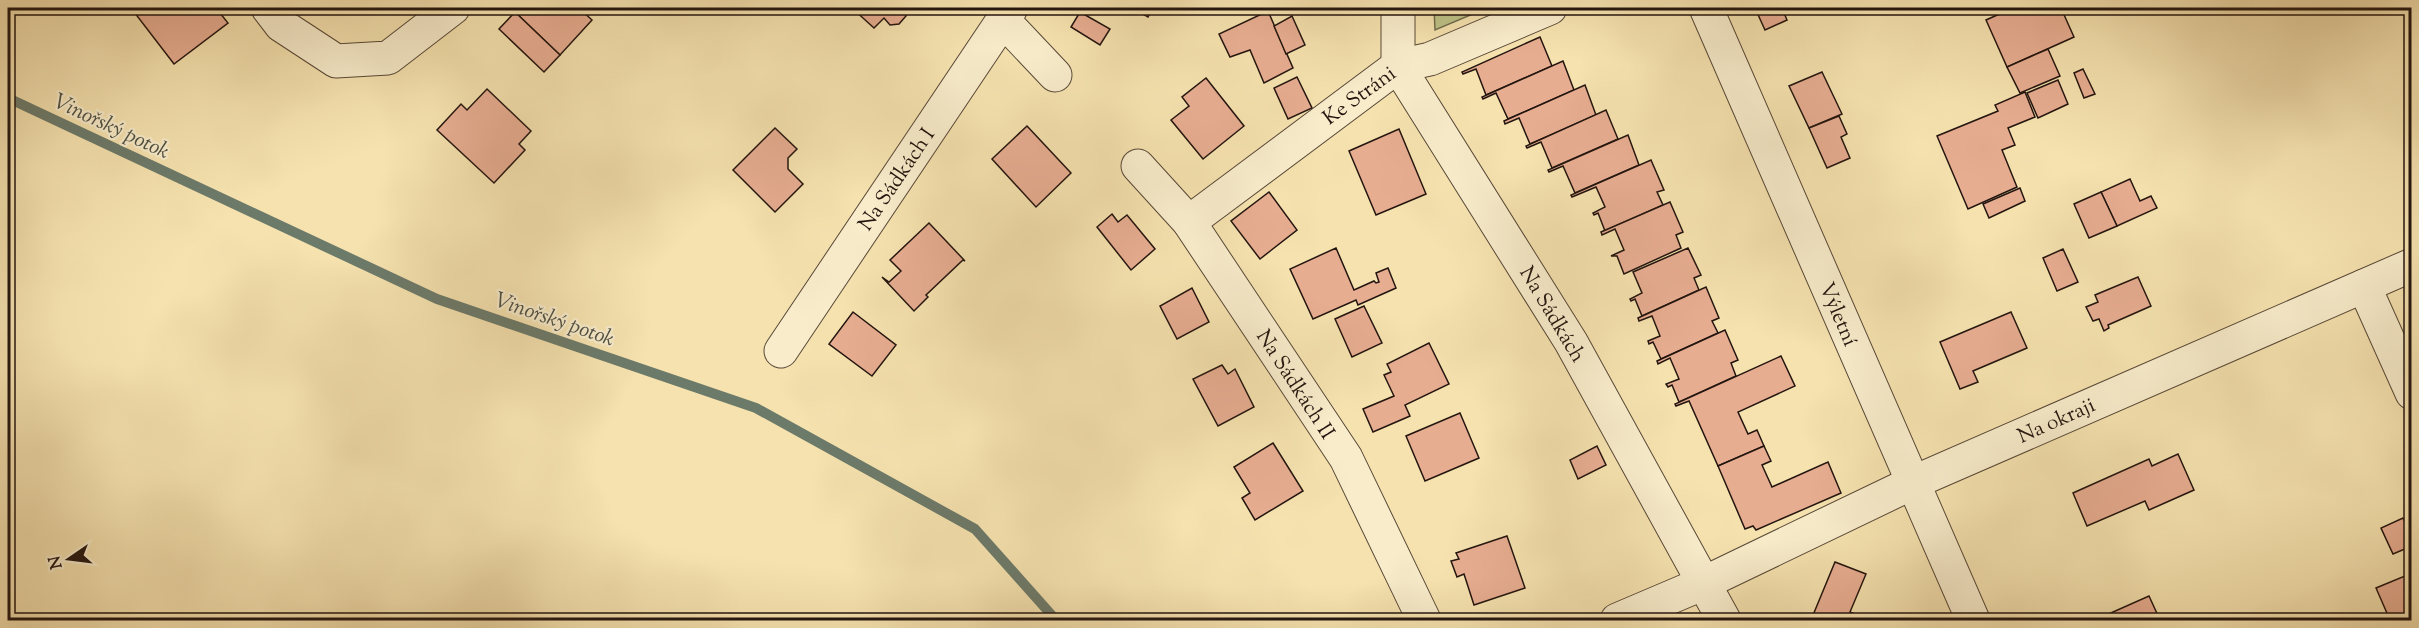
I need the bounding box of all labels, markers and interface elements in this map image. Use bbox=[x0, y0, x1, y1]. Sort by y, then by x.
street label: Ke Stráni bbox=[1317, 60, 1403, 133]
water label: Vinořský potok bbox=[47, 87, 174, 169]
street label: Na Sádkách I bbox=[852, 122, 943, 238]
street label: Na Sádkách bbox=[1511, 261, 1592, 369]
street label: Výletní bbox=[1810, 278, 1864, 351]
water label: Vinořský potok bbox=[490, 285, 618, 356]
street label: Na Sádkách II bbox=[1248, 324, 1341, 446]
street label: Na okraji bbox=[2013, 391, 2101, 452]
north arrow bbox=[39, 529, 99, 589]
text: N bbox=[44, 553, 70, 571]

